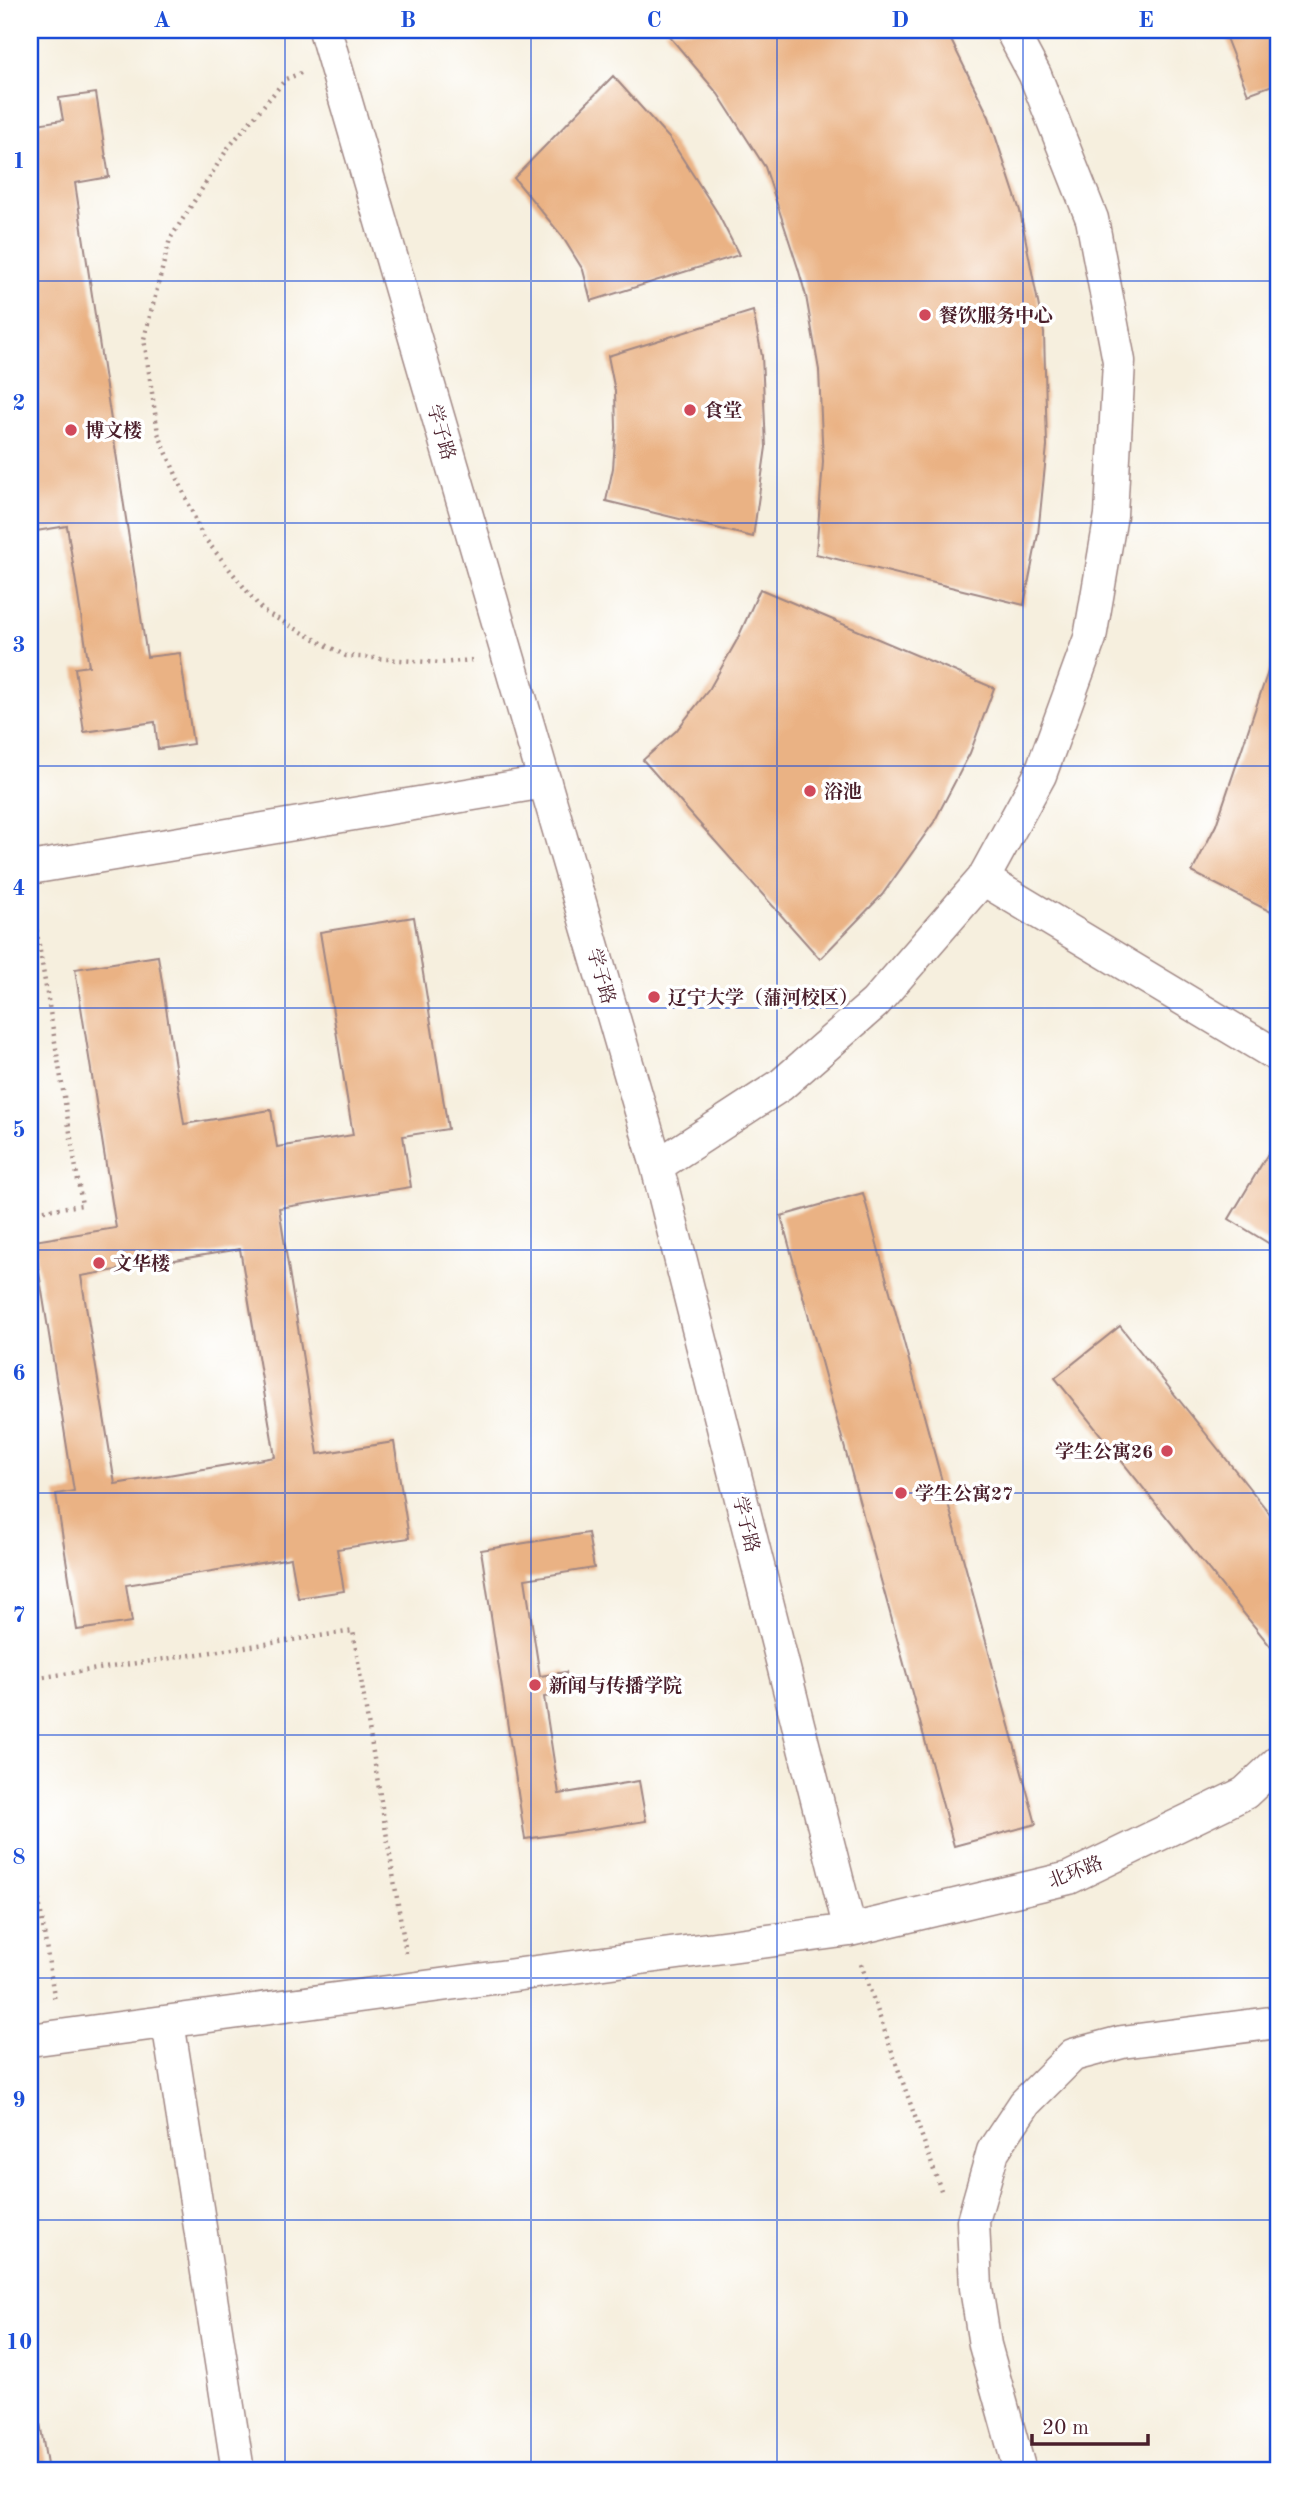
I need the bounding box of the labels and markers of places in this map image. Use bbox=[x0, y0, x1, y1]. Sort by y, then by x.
place label: 餐饮服务中心 bbox=[939, 305, 1053, 327]
marker: 餐饮服务中心 bbox=[917, 307, 933, 323]
place label: 食堂 bbox=[704, 400, 742, 422]
marker: 食堂 bbox=[682, 402, 698, 418]
place label: 博文楼 bbox=[85, 420, 142, 442]
marker: 博文楼 bbox=[63, 422, 79, 438]
place label: 浴池 bbox=[824, 781, 862, 803]
marker: 浴池 bbox=[802, 783, 818, 799]
place label: 辽宁大学（蒲河校区） bbox=[668, 987, 858, 1009]
marker: 辽宁大学（蒲河校区） bbox=[646, 989, 662, 1005]
place label: 文华楼 bbox=[113, 1253, 170, 1275]
marker: 文华楼 bbox=[91, 1255, 107, 1271]
place label: 学生公寓26 bbox=[1055, 1441, 1153, 1463]
marker: 学生公寓26 bbox=[1159, 1443, 1175, 1459]
place label: 学生公寓27 bbox=[915, 1483, 1013, 1505]
marker: 学生公寓27 bbox=[893, 1485, 909, 1501]
place label: 新闻与传播学院 bbox=[549, 1675, 682, 1697]
marker: 新闻与传播学院 bbox=[527, 1677, 543, 1693]

